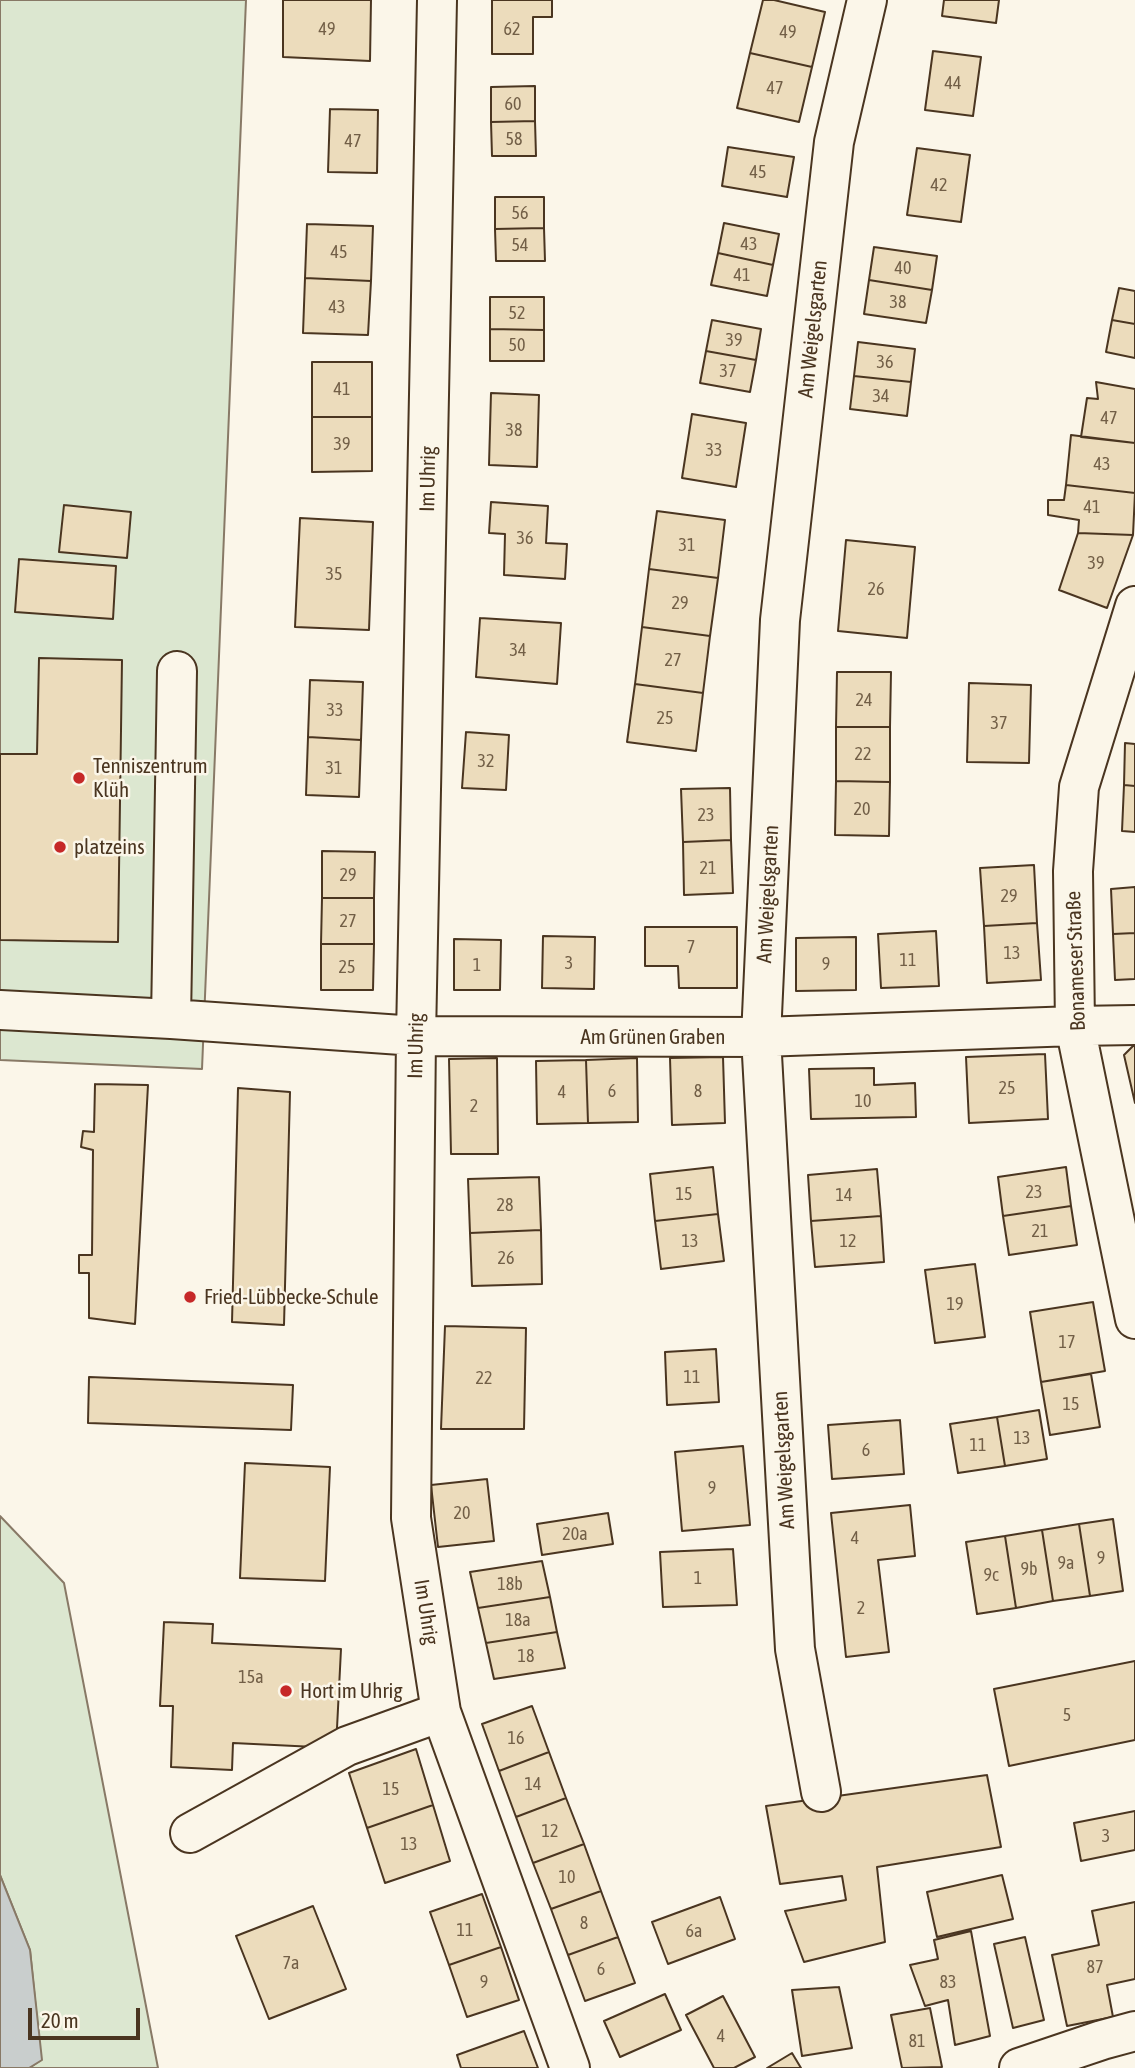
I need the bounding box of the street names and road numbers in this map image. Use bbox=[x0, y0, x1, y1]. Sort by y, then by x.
street label: Am Weigelsgarten bbox=[793, 259, 833, 399]
street label: Im Uhrig bbox=[415, 446, 441, 512]
street label: Am Weigelsgarten bbox=[752, 824, 784, 964]
street label: Bonameser Straße bbox=[1061, 890, 1091, 1032]
street label: Im Uhrig bbox=[403, 1013, 429, 1079]
street label: Am Grünen Graben bbox=[581, 1024, 725, 1050]
street label: Am Weigelsgarten bbox=[768, 1390, 800, 1530]
street label: Im Uhrig bbox=[408, 1577, 444, 1647]

